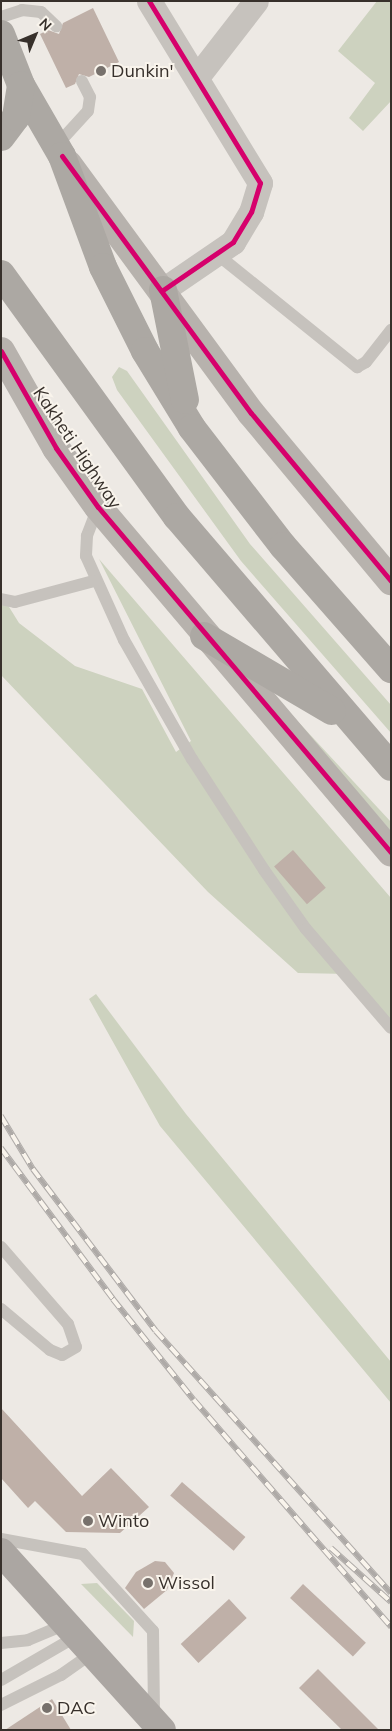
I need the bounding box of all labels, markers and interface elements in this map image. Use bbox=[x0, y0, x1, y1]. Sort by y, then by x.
north arrow bbox=[10, 10, 60, 60]
text: N bbox=[35, 14, 56, 34]
place label: Dunkin' bbox=[111, 60, 173, 82]
marker: Dunkin' bbox=[95, 65, 107, 77]
street label: Kakheti Highway bbox=[28, 383, 126, 513]
place label: Winto bbox=[98, 1510, 149, 1532]
marker: Winto bbox=[82, 1515, 94, 1527]
place label: Wissol bbox=[158, 1572, 215, 1594]
marker: Wissol bbox=[142, 1577, 154, 1589]
place label: DAC bbox=[57, 1697, 96, 1719]
marker: DAC bbox=[41, 1702, 53, 1714]

